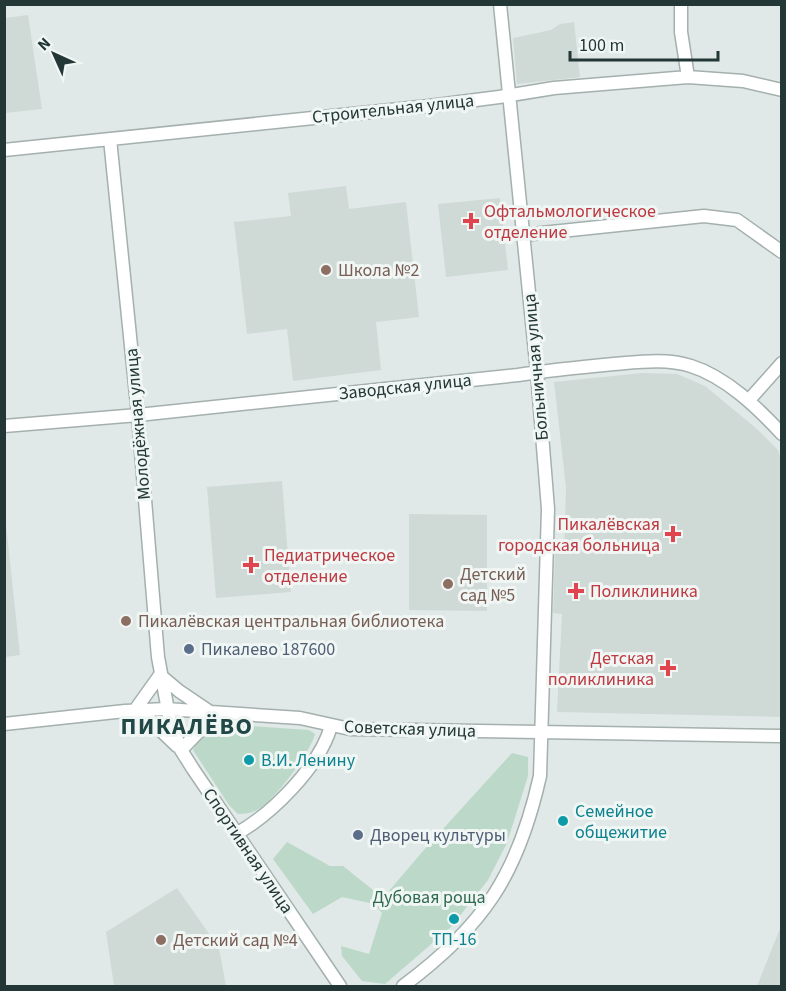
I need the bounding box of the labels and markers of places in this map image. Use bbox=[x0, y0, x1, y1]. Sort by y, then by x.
place label: Офтальмологическое отделение bbox=[484, 199, 656, 245]
marker: Офтальмологическое отделение bbox=[462, 212, 480, 230]
place label: Школа №2 bbox=[338, 258, 419, 283]
marker: Школа №2 bbox=[319, 263, 333, 277]
place label: Пикалёвская городская больница bbox=[498, 512, 660, 558]
marker: Пикалёвская городская больница bbox=[664, 525, 682, 543]
place label: Педиатрическое отделение bbox=[264, 543, 395, 589]
marker: Педиатрическое отделение bbox=[242, 556, 260, 574]
place label: Детский сад №5 bbox=[460, 562, 526, 608]
marker: Детский сад №5 bbox=[441, 577, 455, 591]
place label: Поликлиника bbox=[590, 579, 698, 604]
marker: Поликлиника bbox=[567, 582, 585, 600]
place label: Пикалёвская центральная библиотека bbox=[138, 609, 444, 634]
marker: Пикалёвская центральная библиотека bbox=[119, 614, 133, 628]
place label: Пикалево 187600 bbox=[201, 637, 335, 662]
marker: Пикалево 187600 bbox=[182, 642, 196, 656]
place label: Детская поликлиника bbox=[548, 646, 654, 692]
marker: Детская поликлиника bbox=[659, 659, 677, 677]
place label: В.И. Ленину bbox=[261, 748, 356, 773]
marker: В.И. Ленину bbox=[242, 753, 256, 767]
place label: Семейное общежитие bbox=[575, 799, 667, 845]
marker: Семейное общежитие bbox=[556, 814, 570, 828]
place label: Дворец культуры bbox=[370, 823, 506, 848]
marker: Дворец культуры bbox=[351, 828, 365, 842]
marker: ТП-16 bbox=[447, 912, 461, 926]
place label: ТП-16 bbox=[432, 927, 476, 952]
place label: Детский сад №4 bbox=[173, 928, 298, 953]
marker: Детский сад №4 bbox=[154, 933, 168, 947]

